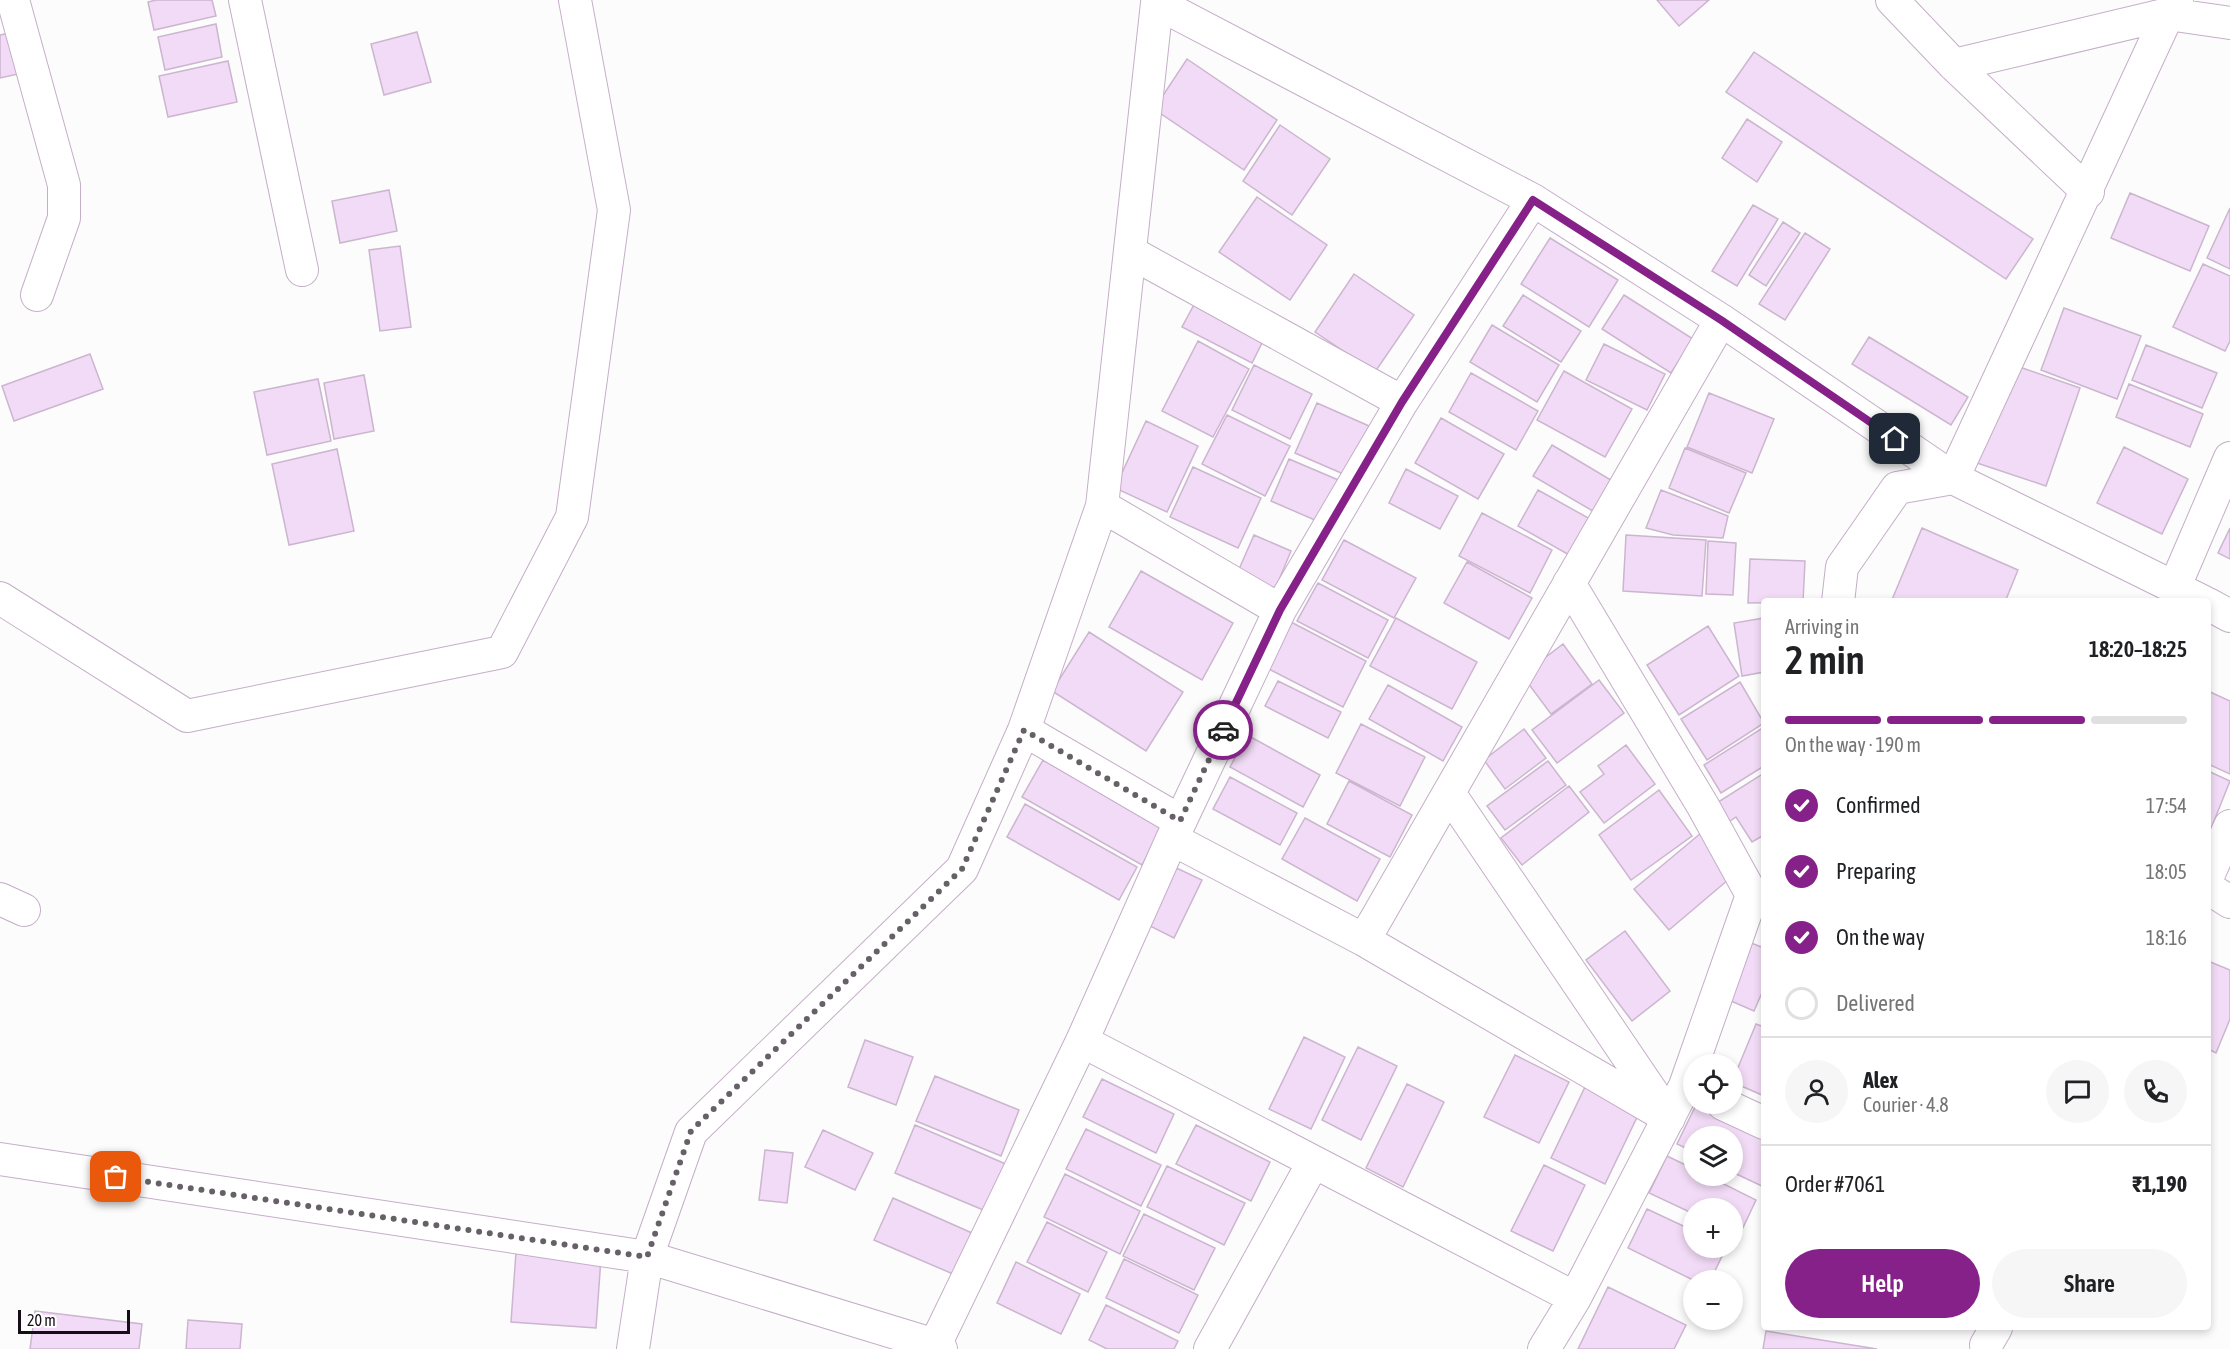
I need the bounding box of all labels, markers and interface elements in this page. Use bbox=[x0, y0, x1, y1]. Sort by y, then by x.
pin bbox=[1869, 413, 1920, 464]
icon: home bbox=[1878, 422, 1911, 455]
text: Arriving in bbox=[1785, 615, 1859, 638]
text: 18:20–18:25 bbox=[2089, 636, 2187, 662]
text: 2 min bbox=[1785, 638, 1865, 682]
courier bbox=[1193, 700, 1253, 760]
icon: car bbox=[1207, 714, 1240, 747]
text: On the way · 190 m bbox=[1785, 733, 1921, 756]
icon: check bbox=[1785, 789, 1818, 822]
text: Confirmed bbox=[1836, 792, 1921, 818]
text: 17:54 bbox=[2146, 794, 2187, 817]
icon: check bbox=[1785, 855, 1818, 888]
text: Preparing bbox=[1836, 858, 1916, 884]
text: 18:05 bbox=[2145, 860, 2187, 883]
icon: check bbox=[1785, 921, 1818, 954]
text: On the way bbox=[1836, 924, 1925, 950]
text: 18:16 bbox=[2146, 926, 2187, 949]
text: Delivered bbox=[1836, 990, 1915, 1016]
map controls bbox=[1683, 1054, 1743, 1330]
button: locate bbox=[1683, 1054, 1743, 1114]
button: person bbox=[1785, 1060, 1848, 1123]
button: chat bbox=[2046, 1060, 2109, 1123]
button: phone bbox=[2124, 1060, 2187, 1123]
text: Alex bbox=[1863, 1067, 1898, 1093]
text: Courier · 4.8 bbox=[1863, 1093, 1949, 1116]
button: layers bbox=[1683, 1126, 1743, 1186]
pin bbox=[90, 1151, 141, 1202]
icon: bag bbox=[99, 1160, 132, 1193]
text: Order #7061 bbox=[1785, 1171, 1885, 1197]
text: ₹1,190 bbox=[2132, 1171, 2187, 1197]
button: + bbox=[1683, 1198, 1743, 1258]
button: Help bbox=[1785, 1249, 1980, 1318]
button: Share bbox=[1992, 1249, 2187, 1318]
button: − bbox=[1683, 1270, 1743, 1330]
scale bar bbox=[18, 1307, 130, 1334]
text: 20 m bbox=[27, 1311, 56, 1329]

